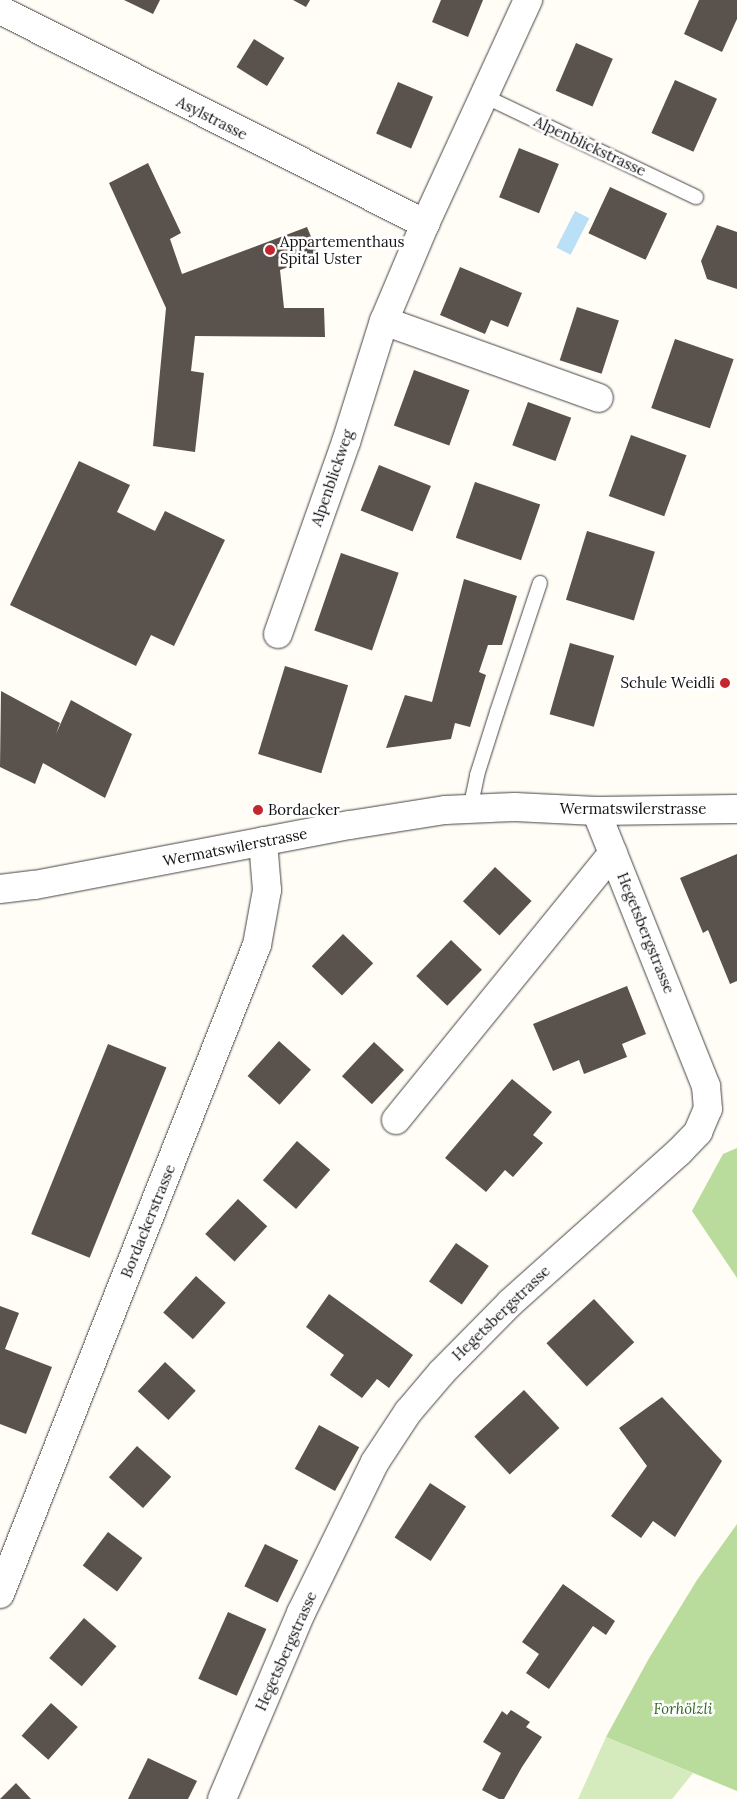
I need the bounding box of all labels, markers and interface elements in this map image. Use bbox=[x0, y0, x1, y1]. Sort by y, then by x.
street label: Asylstrasse bbox=[174, 92, 250, 144]
street label: Alpenblickstrasse bbox=[531, 112, 649, 180]
place label: Appartementhaus Spital Uster bbox=[280, 232, 404, 267]
marker: Appartementhaus Spital Uster bbox=[264, 244, 276, 256]
street label: Alpenblickweg bbox=[307, 427, 357, 529]
place label: Schule Weidli bbox=[620, 674, 715, 692]
marker: Schule Weidli bbox=[719, 677, 731, 689]
street label: Wermatswilerstrasse bbox=[560, 800, 706, 818]
place label: Bordacker bbox=[268, 801, 340, 819]
marker: Bordacker bbox=[252, 804, 264, 816]
street label: Wermatswilerstrasse bbox=[161, 824, 309, 870]
street label: Hegetsbergstrasse bbox=[613, 870, 679, 996]
street label: Bordackerstrasse bbox=[117, 1162, 179, 1280]
street label: Hegetsbergstrasse bbox=[448, 1262, 554, 1364]
street label: Hegetsbergstrasse bbox=[252, 1588, 320, 1714]
park label: Forhölzli bbox=[653, 1700, 713, 1718]

